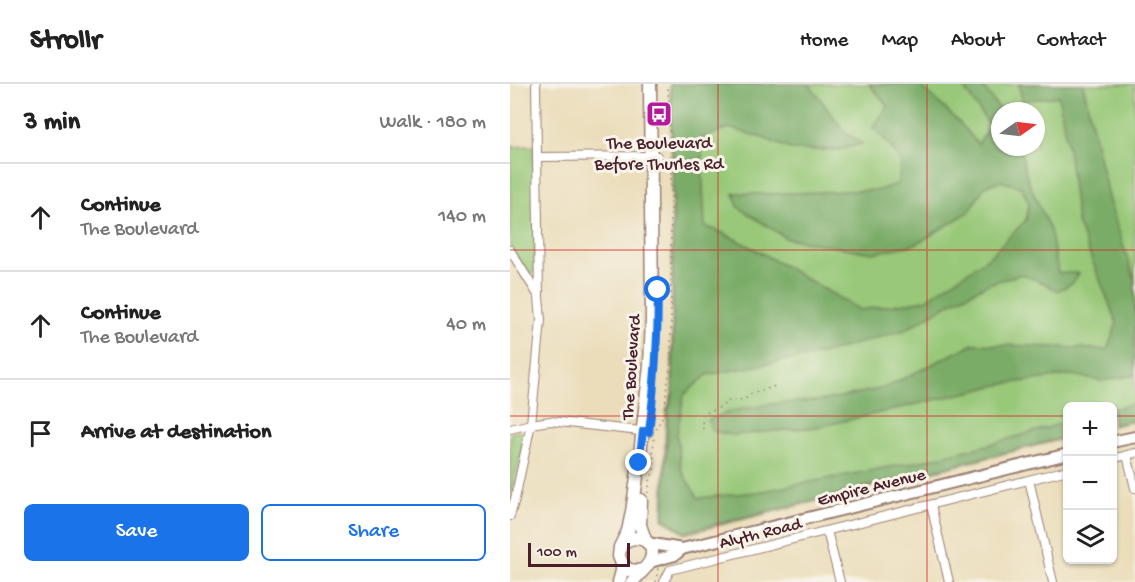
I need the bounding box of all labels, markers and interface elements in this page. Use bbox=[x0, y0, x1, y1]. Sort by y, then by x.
text: Strollr bbox=[30, 25, 101, 58]
text: Home bbox=[800, 29, 848, 54]
text: Map bbox=[881, 29, 918, 54]
text: About bbox=[951, 29, 1004, 54]
text: Contact bbox=[1037, 29, 1105, 54]
bus stop icon: The Boulevard Before Thurles Rd bbox=[644, 99, 674, 129]
north arrow bbox=[991, 102, 1045, 156]
text: 3 min bbox=[24, 108, 80, 139]
text: Walk · 180 m bbox=[379, 112, 486, 135]
place label: The Boulevard Before Thurles Rd bbox=[594, 134, 725, 176]
text: Continue bbox=[81, 193, 161, 219]
icon: ahead bbox=[24, 201, 57, 234]
text: 140 m bbox=[438, 206, 486, 229]
text: The Boulevard bbox=[81, 219, 198, 242]
route start bbox=[644, 276, 670, 302]
text: Continue bbox=[81, 301, 161, 327]
icon: ahead bbox=[24, 309, 57, 342]
street label: The Boulevard bbox=[618, 313, 647, 421]
text: 40 m bbox=[446, 314, 486, 337]
text: The Boulevard bbox=[81, 327, 198, 350]
map controls bbox=[1063, 402, 1117, 564]
button: + bbox=[1063, 402, 1117, 456]
icon: arrive bbox=[24, 417, 57, 450]
text: Arrive at destination bbox=[81, 420, 271, 446]
route end bbox=[625, 449, 651, 475]
button: − bbox=[1063, 456, 1117, 510]
street label: Empire Avenue bbox=[815, 465, 929, 512]
button: Save bbox=[24, 504, 249, 561]
button: Share bbox=[261, 504, 486, 561]
button: layers bbox=[1063, 510, 1117, 564]
street label: Alyth Road bbox=[717, 514, 805, 555]
scale bar bbox=[528, 540, 630, 568]
text: 100 m bbox=[537, 544, 577, 563]

